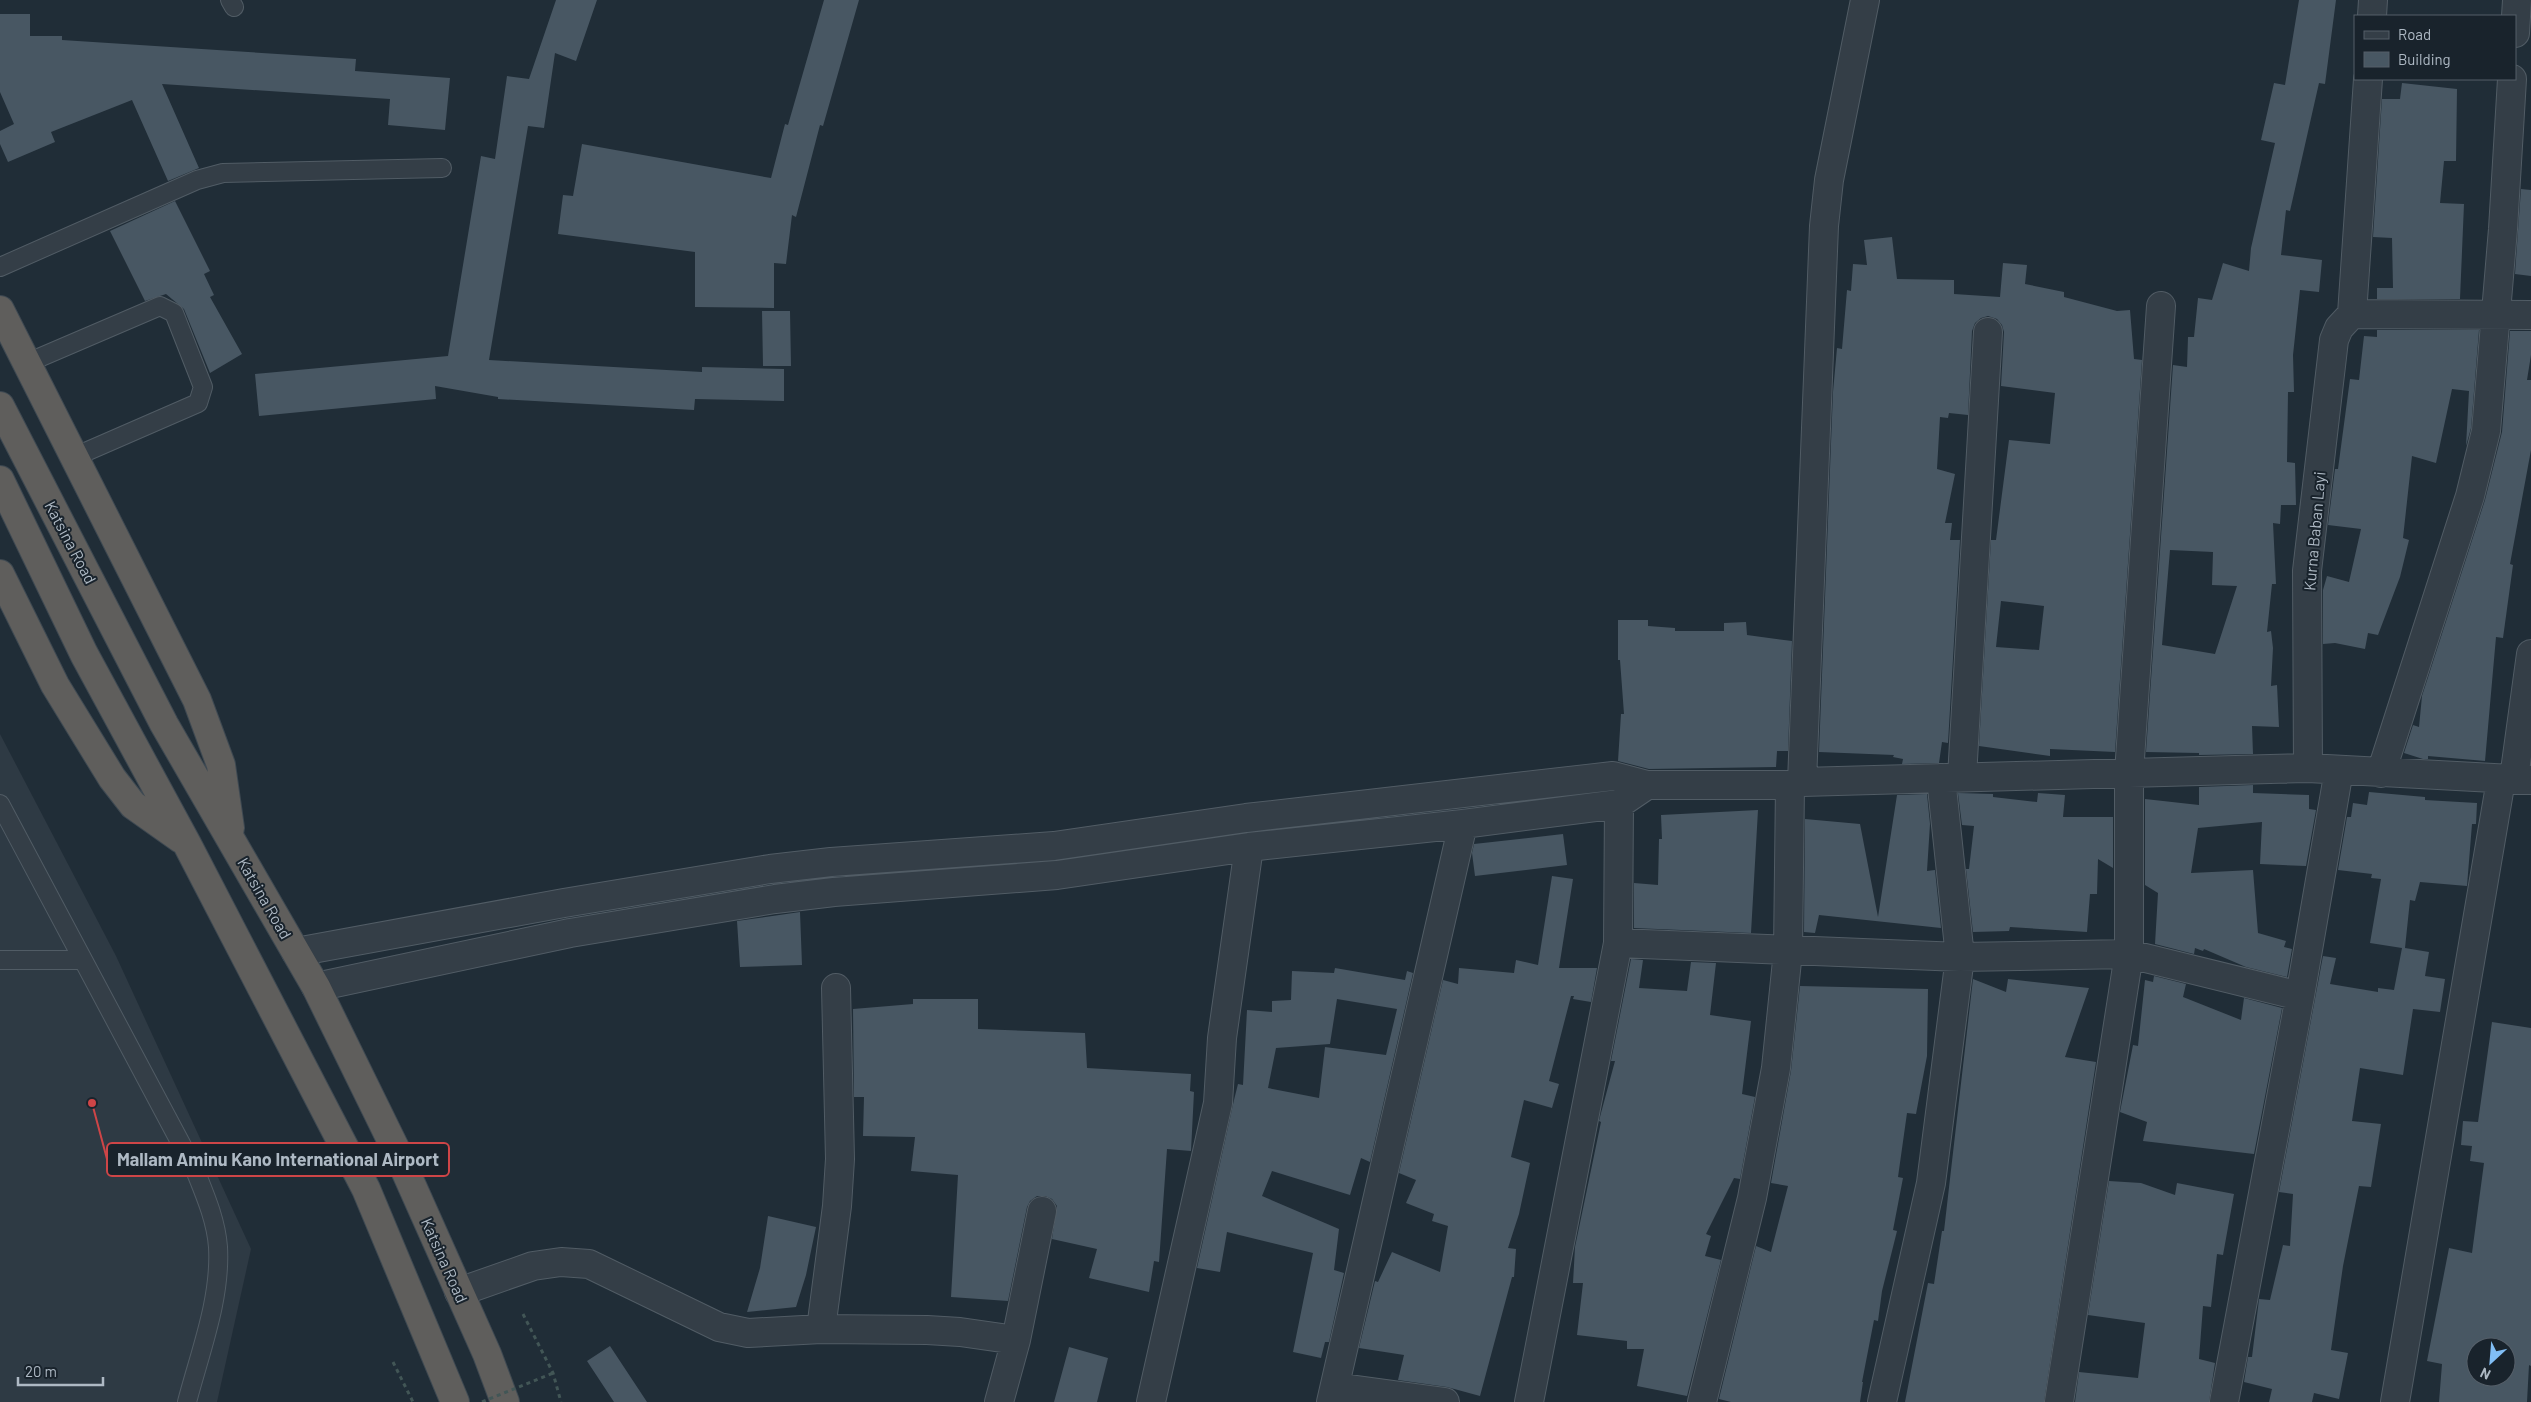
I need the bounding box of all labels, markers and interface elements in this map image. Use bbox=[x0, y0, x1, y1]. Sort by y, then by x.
legend bbox=[2354, 15, 2516, 80]
text: Road bbox=[2398, 25, 2431, 43]
text: Building bbox=[2398, 50, 2451, 68]
street label: Kurna Baban Layi bbox=[2299, 471, 2329, 591]
street label: Katsina Road bbox=[41, 497, 101, 587]
street label: Katsina Road bbox=[234, 854, 296, 942]
callout: Mallam Aminu Kano International Airport bbox=[107, 1143, 449, 1176]
text: Mallam Aminu Kano International Airport bbox=[117, 1148, 439, 1170]
street label: Katsina Road bbox=[418, 1215, 472, 1305]
north arrow bbox=[2466, 1337, 2516, 1387]
scale bar bbox=[18, 1354, 102, 1386]
text: 20 m bbox=[25, 1362, 57, 1380]
text: N bbox=[2477, 1364, 2493, 1384]

